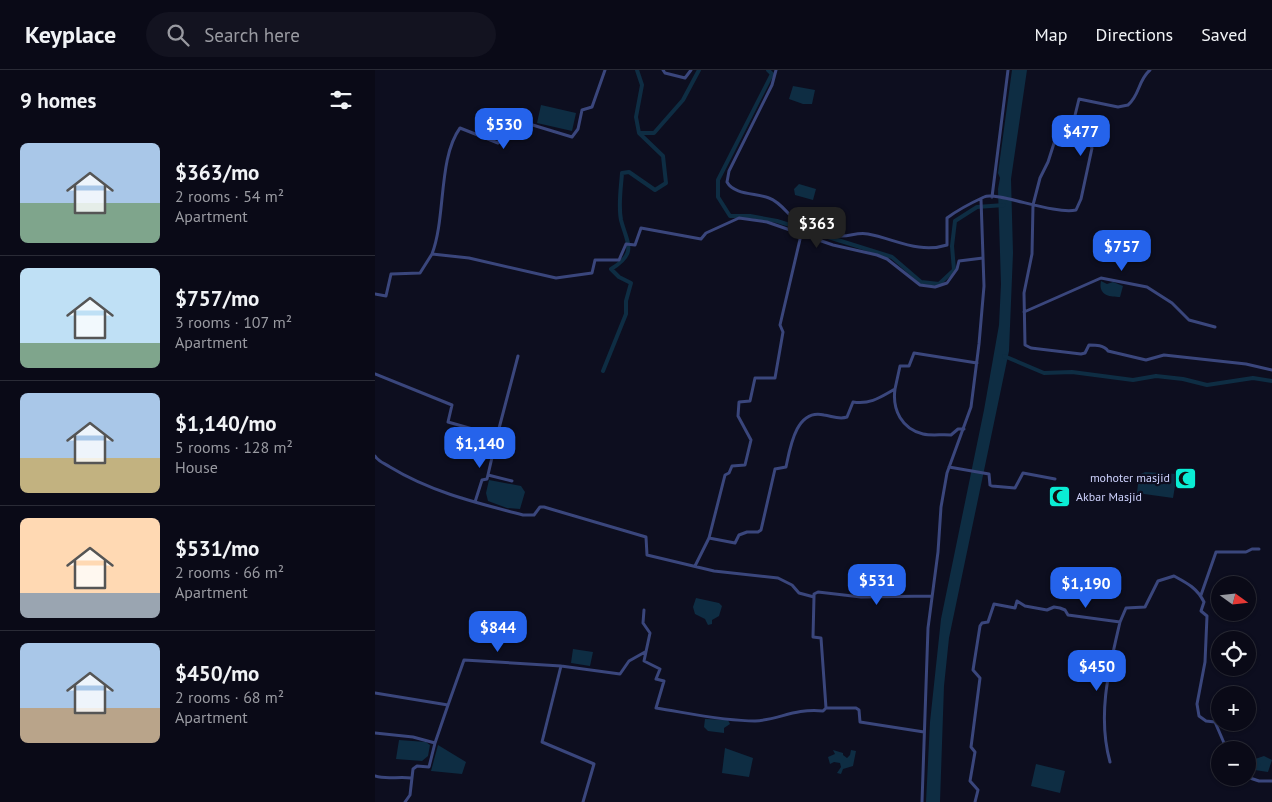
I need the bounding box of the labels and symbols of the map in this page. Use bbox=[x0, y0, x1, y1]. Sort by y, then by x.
pin: $530 bbox=[474, 108, 534, 150]
pin: $477 bbox=[1051, 114, 1111, 157]
pin: $363 bbox=[787, 206, 847, 249]
pin: $757 bbox=[1092, 230, 1152, 272]
pin: $1,140 bbox=[439, 426, 521, 469]
mosque icon: mohoter masjid bbox=[1174, 466, 1198, 490]
place label: mohoter masjid bbox=[1090, 470, 1170, 485]
mosque icon: Akbar Masjid bbox=[1048, 485, 1072, 509]
place label: Akbar Masjid bbox=[1076, 489, 1142, 504]
pin: $531 bbox=[847, 564, 907, 606]
pin: $1,190 bbox=[1045, 566, 1127, 609]
north arrow bbox=[1211, 576, 1256, 621]
pin: $844 bbox=[468, 610, 528, 653]
pin: $450 bbox=[1067, 650, 1127, 692]

